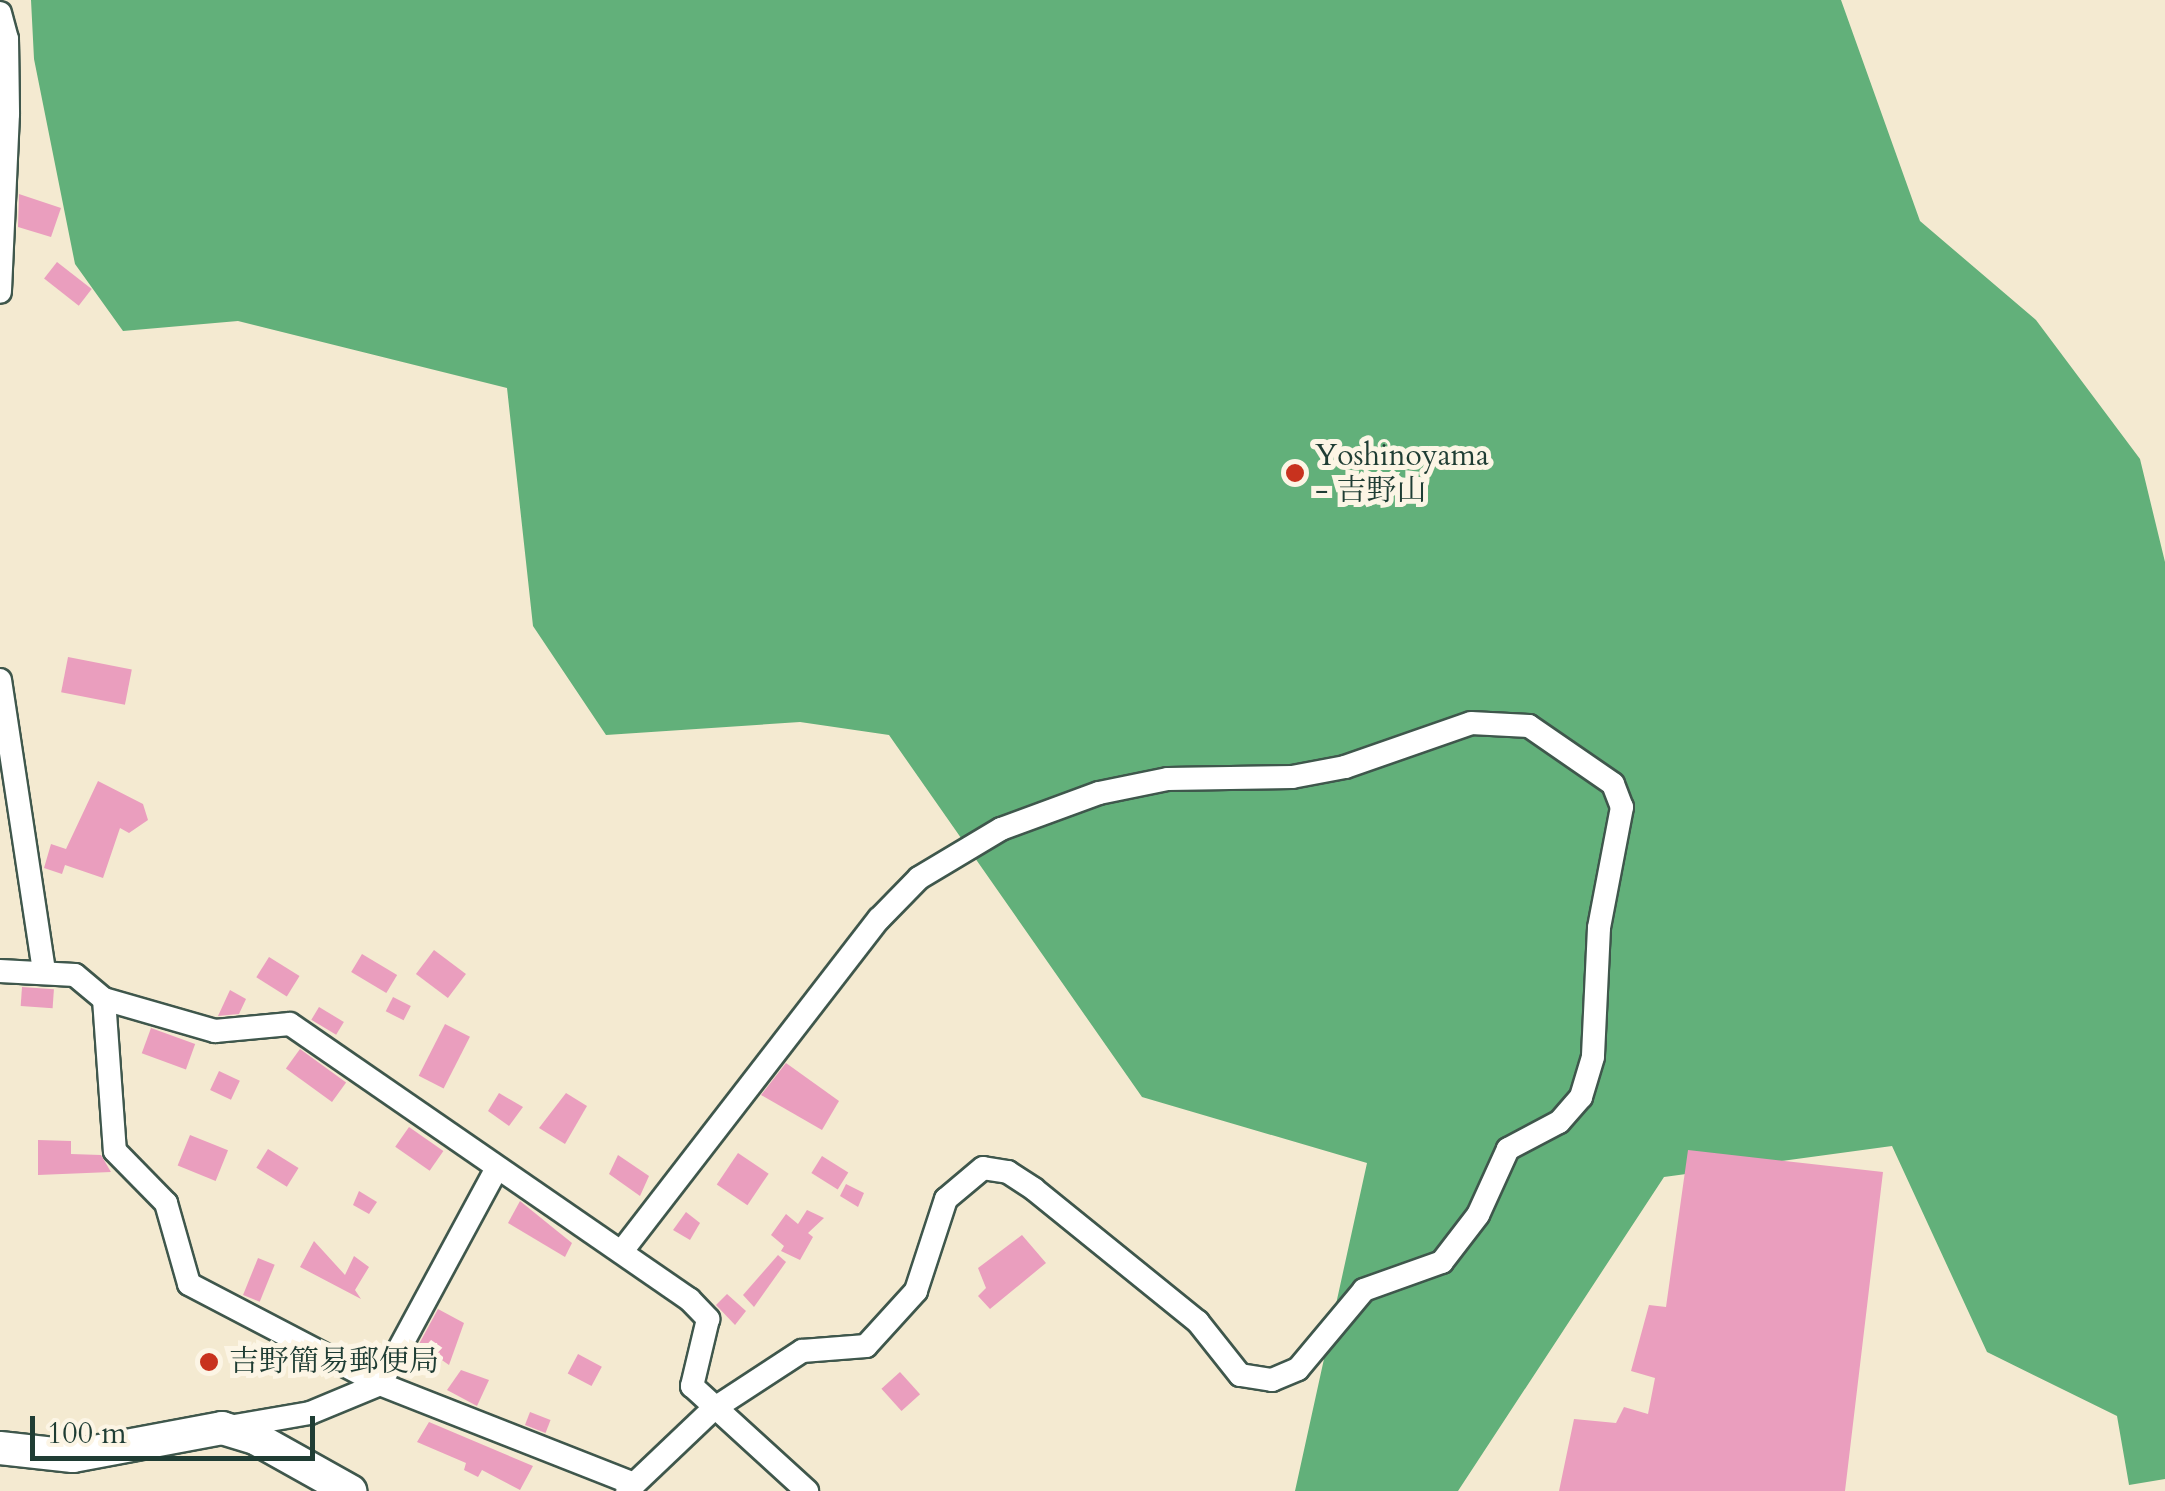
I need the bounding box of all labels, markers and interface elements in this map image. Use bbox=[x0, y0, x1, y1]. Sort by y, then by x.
place label: Yoshinoyama - 吉野山 bbox=[1315, 438, 1489, 508]
marker: Yoshinoyama - 吉野山 bbox=[1284, 462, 1306, 484]
place label: 吉野簡易郵便局 bbox=[229, 1344, 439, 1380]
marker: 吉野簡易郵便局 bbox=[198, 1351, 220, 1373]
scale bar bbox=[35, 1396, 320, 1458]
text: 100 m bbox=[47, 1413, 127, 1454]

